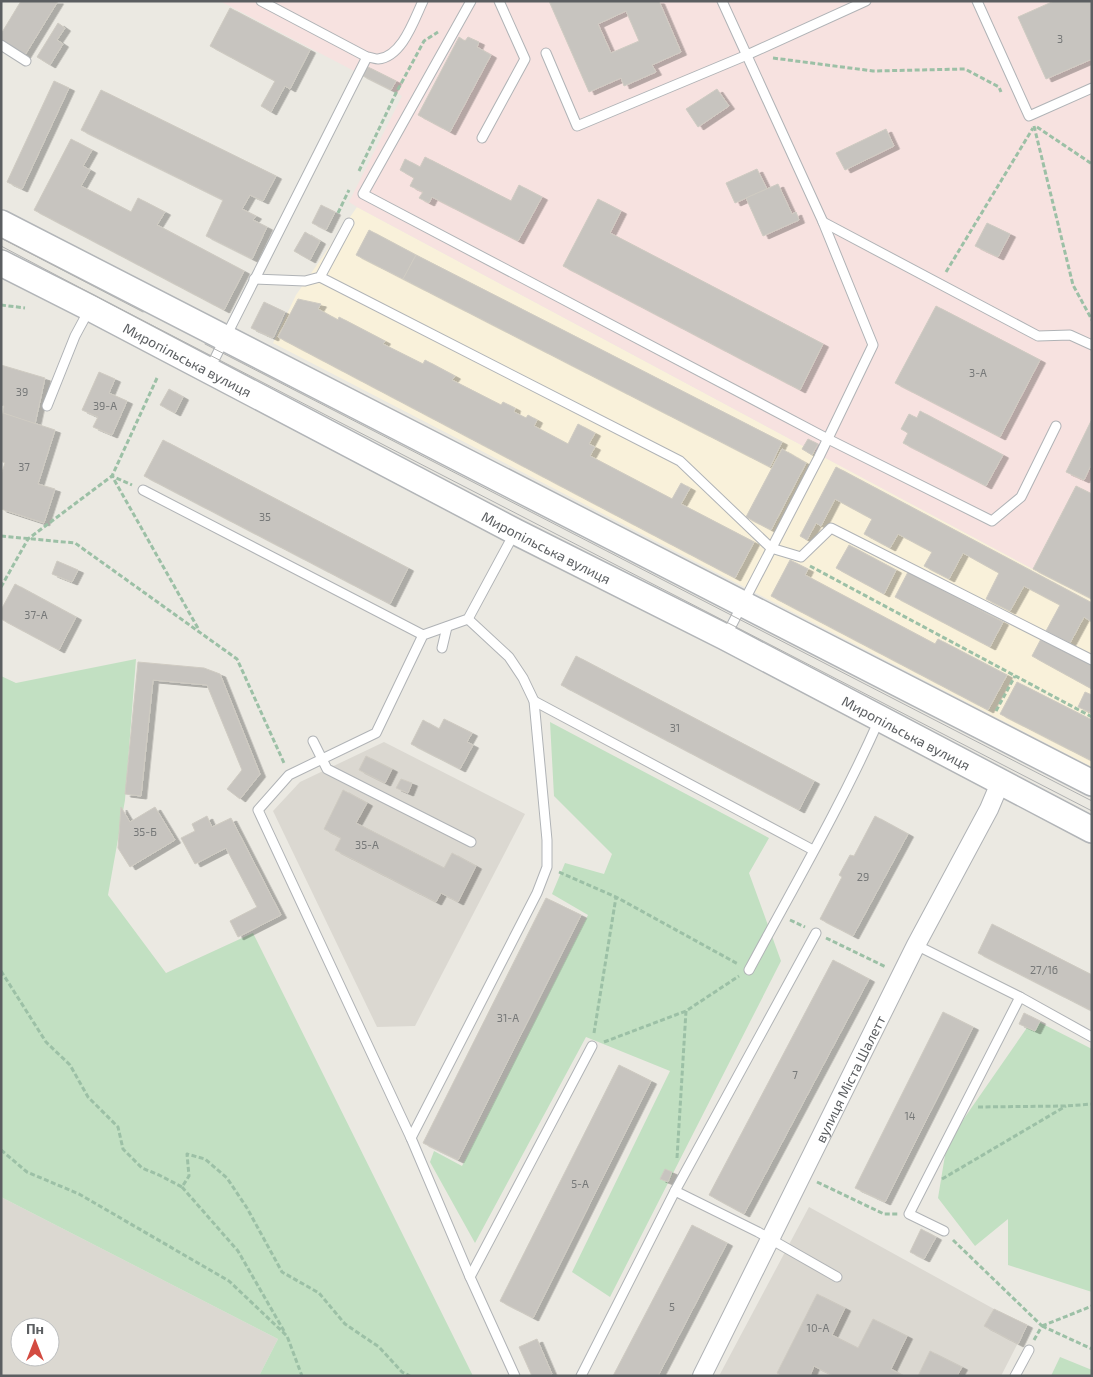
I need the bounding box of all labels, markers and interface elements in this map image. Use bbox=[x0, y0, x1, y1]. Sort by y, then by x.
house number: 3 bbox=[1057, 32, 1063, 45]
street label: Миропільська вулиця bbox=[121, 319, 255, 400]
house number: 3-А bbox=[969, 366, 987, 379]
house number: 39 bbox=[16, 385, 28, 398]
house number: 39-А bbox=[93, 399, 117, 412]
house number: 37 bbox=[18, 460, 30, 473]
street label: Миропільська вулиця bbox=[479, 507, 614, 587]
house number: 35 bbox=[259, 510, 271, 523]
house number: 37-А bbox=[24, 608, 48, 621]
street label: Миропільська вулиця bbox=[839, 692, 974, 773]
house number: 31 bbox=[670, 721, 680, 734]
house number: 35-Б bbox=[133, 825, 157, 838]
house number: 35-А bbox=[355, 838, 379, 851]
house number: 29 bbox=[857, 870, 869, 883]
house number: 27/16 bbox=[1030, 963, 1058, 976]
house number: 31-А bbox=[497, 1011, 519, 1024]
street label: вулиця Міста Шалетт bbox=[811, 1012, 888, 1145]
house number: 7 bbox=[792, 1068, 798, 1081]
house number: 14 bbox=[904, 1109, 916, 1122]
house number: 5-А bbox=[571, 1177, 589, 1190]
house number: 5 bbox=[669, 1300, 675, 1313]
north arrow bbox=[10, 1317, 60, 1367]
text: Пн bbox=[26, 1320, 44, 1337]
house number: 10-А bbox=[807, 1321, 830, 1334]

